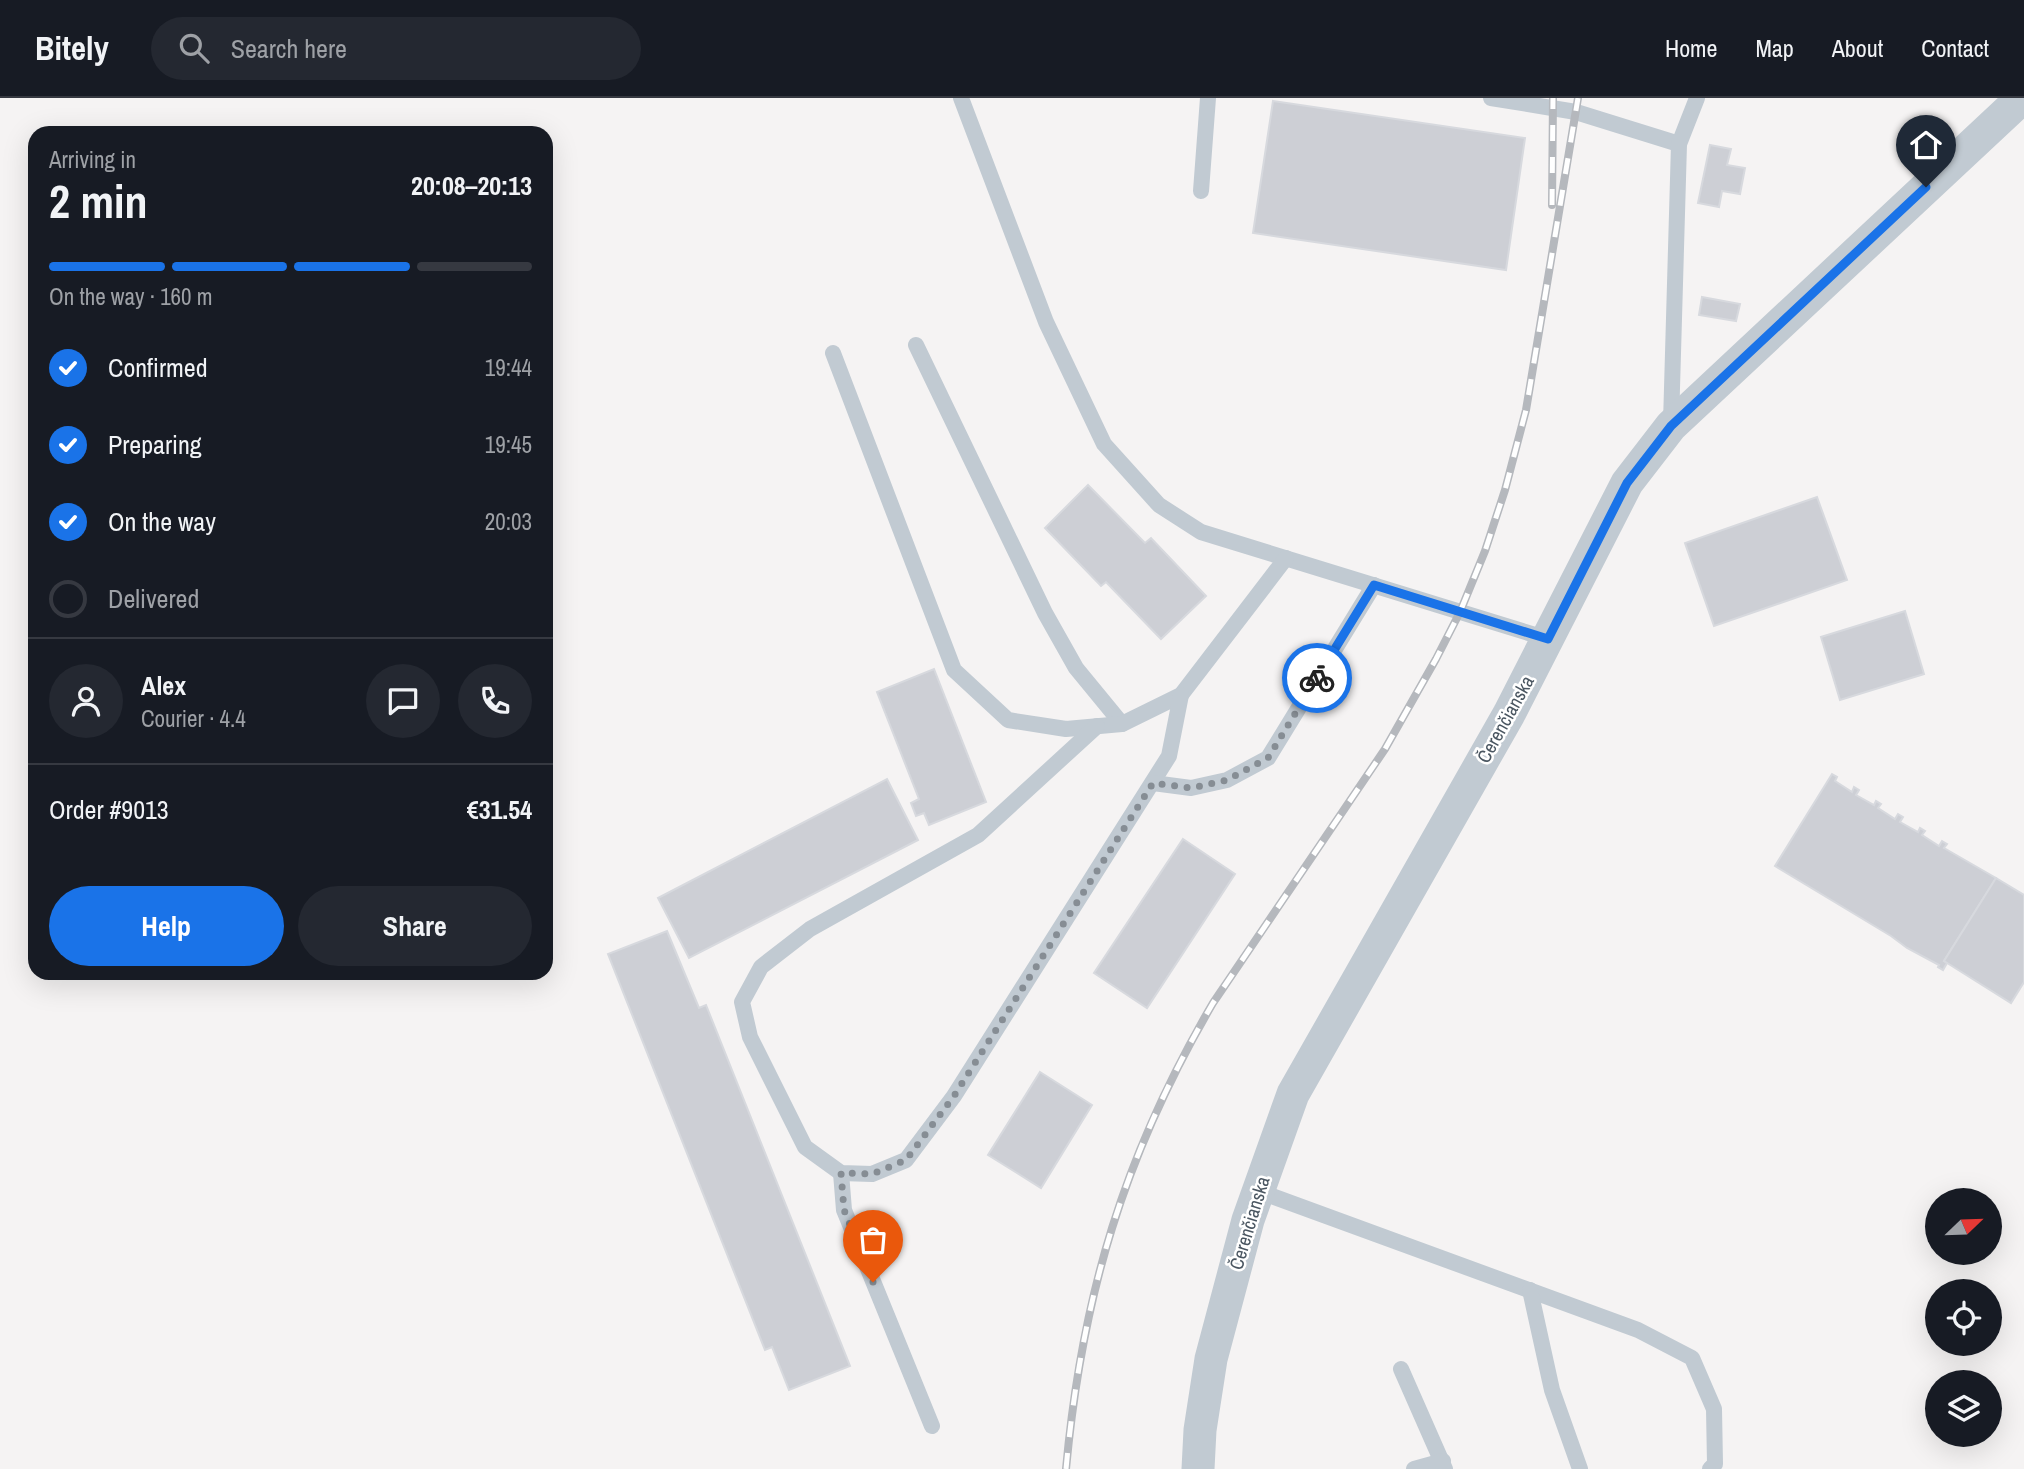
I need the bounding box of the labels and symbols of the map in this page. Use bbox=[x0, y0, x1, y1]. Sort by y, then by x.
pin bbox=[1896, 115, 1956, 187]
courier bbox=[1282, 643, 1352, 713]
street label: Čerenčianska bbox=[1470, 670, 1540, 767]
street label: Čerenčianska bbox=[1223, 1173, 1276, 1273]
north arrow bbox=[1925, 1188, 2002, 1265]
pin bbox=[843, 1210, 903, 1282]

